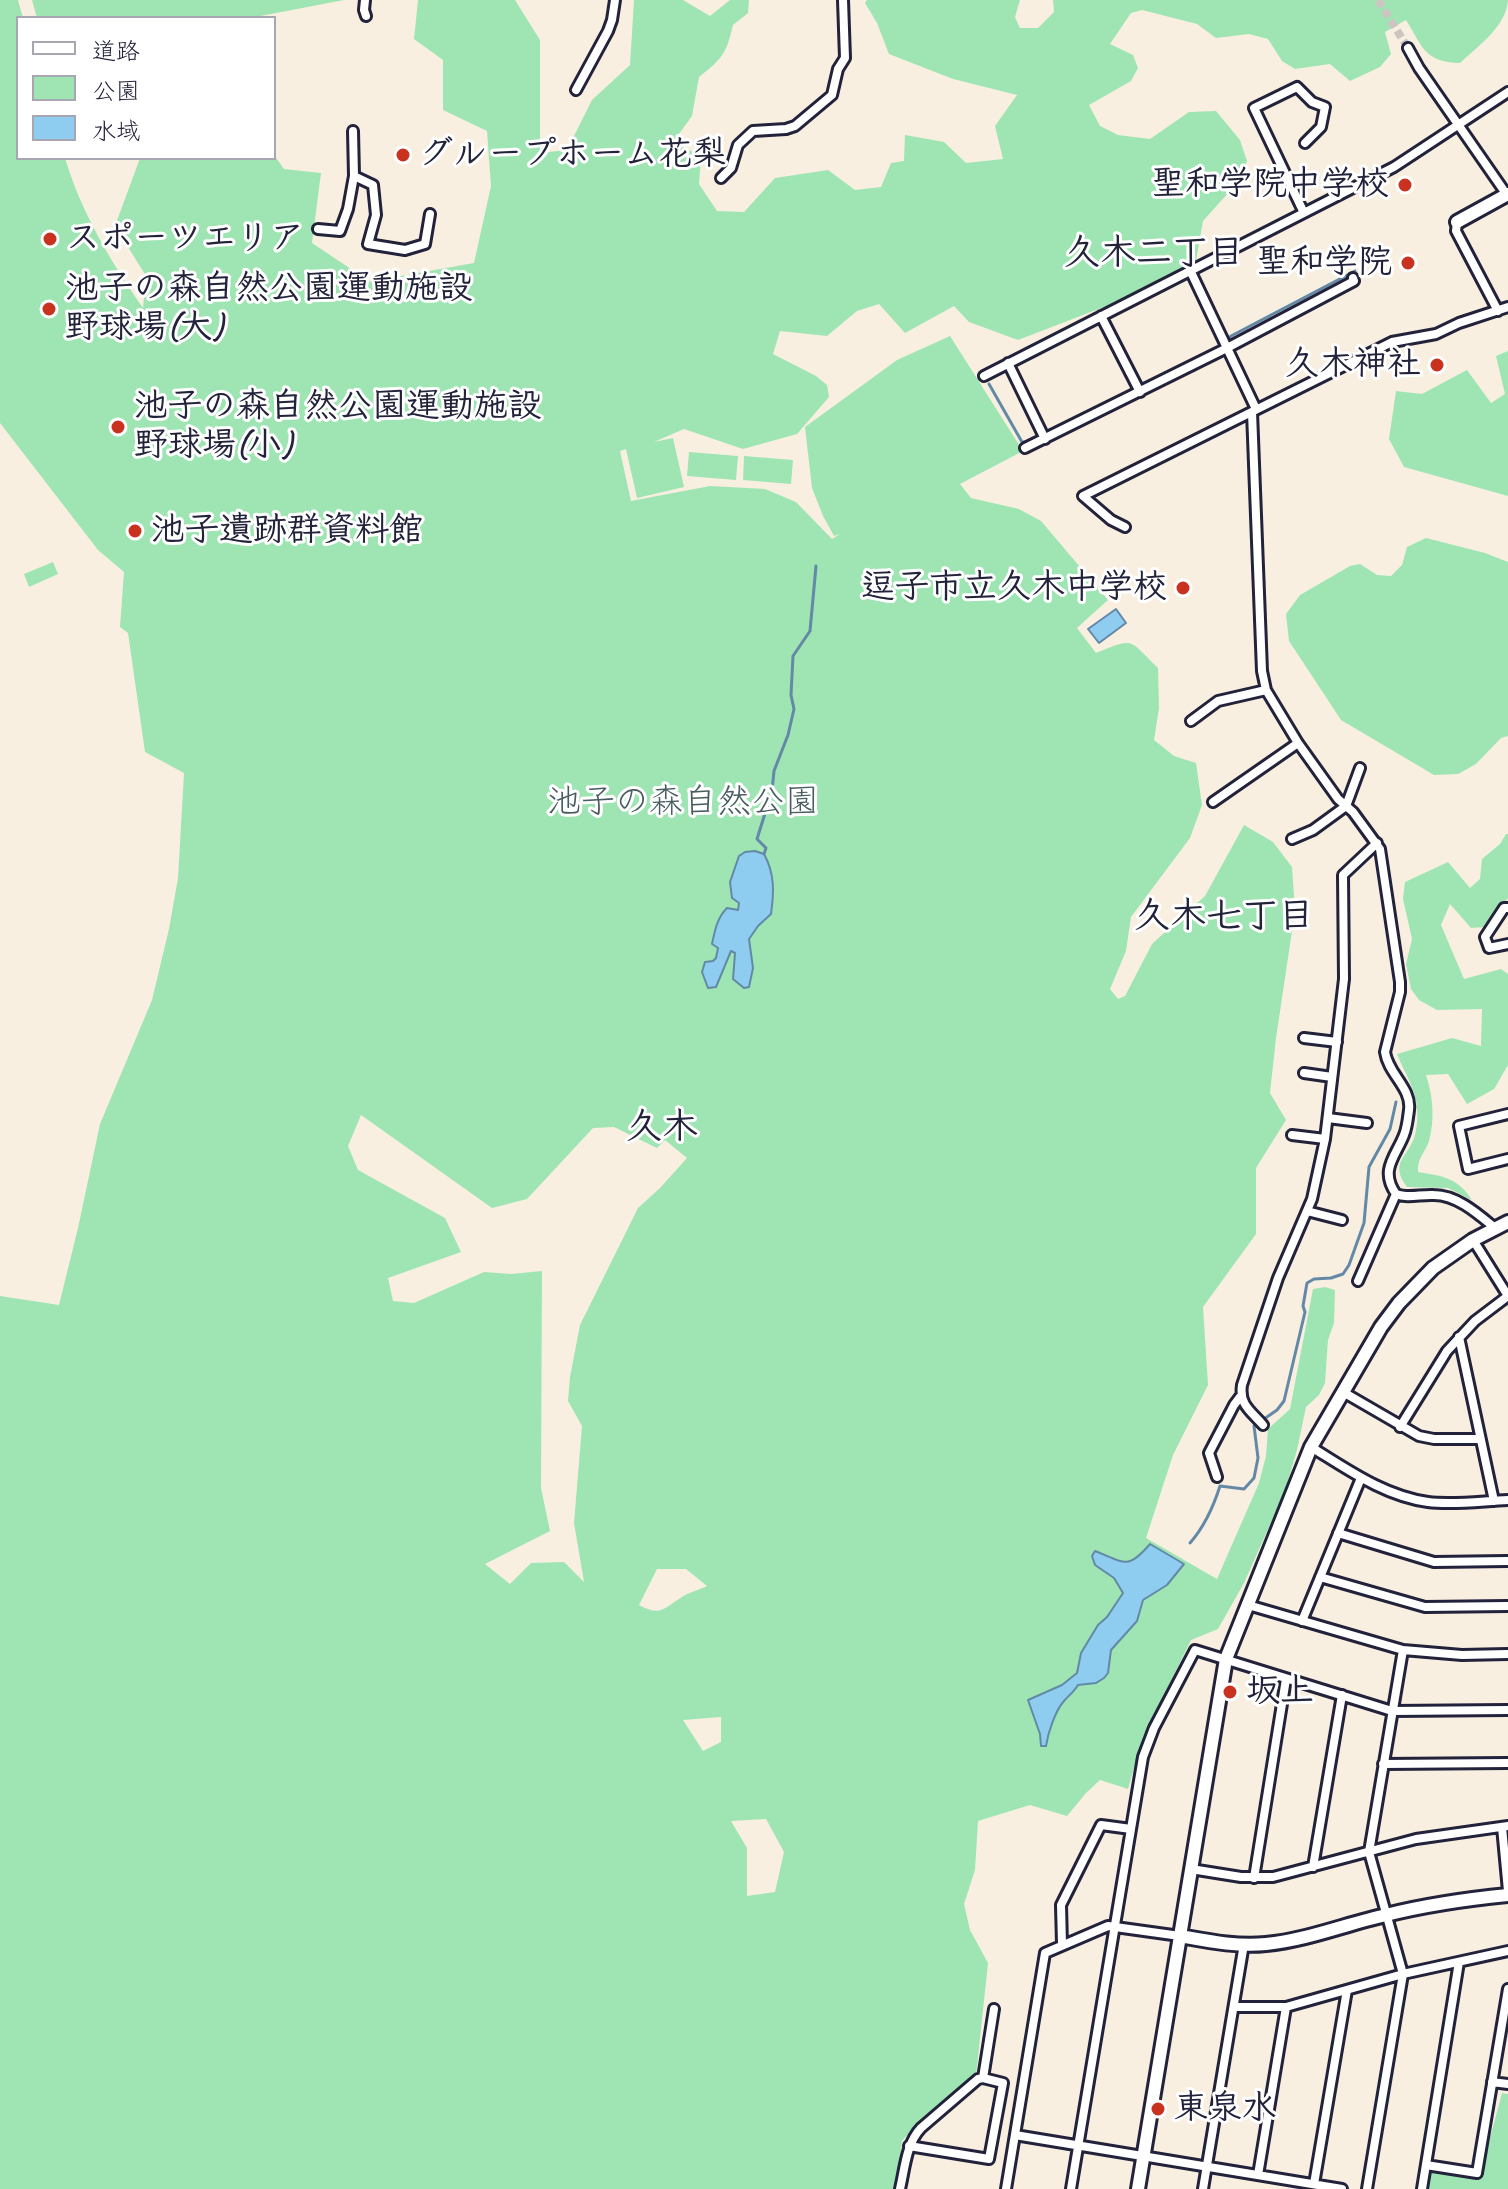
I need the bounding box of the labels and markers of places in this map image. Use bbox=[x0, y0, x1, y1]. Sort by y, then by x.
place label: グループホーム花梨 bbox=[419, 135, 726, 175]
marker: グループホーム花梨 bbox=[394, 146, 412, 164]
place label: 聖和学院中学校 bbox=[1151, 165, 1389, 205]
marker: 聖和学院中学校 bbox=[1396, 176, 1414, 194]
place label: スポーツエリア bbox=[66, 219, 304, 259]
marker: スポーツエリア bbox=[41, 230, 59, 248]
place label: 聖和学院 bbox=[1256, 243, 1392, 283]
marker: 聖和学院 bbox=[1399, 254, 1417, 272]
place label: 池子の森自然公園運動施設 野球場(大) bbox=[65, 269, 473, 348]
marker: 池子の森自然公園運動施設 野球場(大) bbox=[40, 300, 58, 318]
place label: 久木神社 bbox=[1285, 345, 1421, 385]
marker: 久木神社 bbox=[1428, 356, 1446, 374]
place label: 池子の森自然公園運動施設 野球場(小) bbox=[134, 387, 542, 466]
marker: 池子の森自然公園運動施設 野球場(小) bbox=[109, 418, 127, 436]
place label: 池子遺跡群資料館 bbox=[151, 511, 423, 551]
marker: 池子遺跡群資料館 bbox=[126, 522, 144, 540]
place label: 逗子市立久木中学校 bbox=[861, 568, 1167, 608]
marker: 逗子市立久木中学校 bbox=[1174, 579, 1192, 597]
place label: 坂上 bbox=[1246, 1672, 1314, 1712]
marker: 坂上 bbox=[1221, 1683, 1239, 1701]
place label: 東泉水 bbox=[1174, 2089, 1276, 2129]
marker: 東泉水 bbox=[1149, 2100, 1167, 2118]

